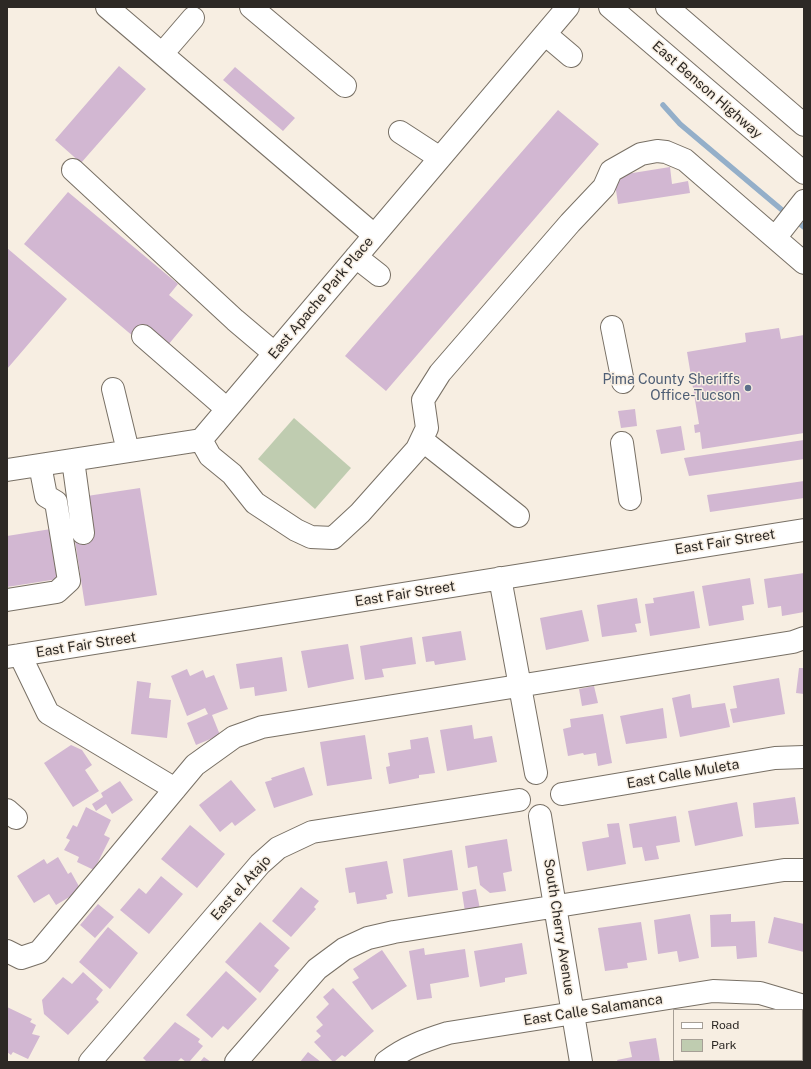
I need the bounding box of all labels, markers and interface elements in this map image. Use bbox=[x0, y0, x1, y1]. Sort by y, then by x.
street label: East Benson Highway bbox=[649, 38, 765, 142]
street label: East Apache Park Place bbox=[265, 233, 377, 363]
place label: Pima County Sheriffs Office-Tucson bbox=[602, 372, 740, 404]
marker: Pima County Sheriffs Office-Tucson bbox=[743, 383, 753, 393]
street label: East Fair Street bbox=[674, 526, 776, 558]
street label: East Fair Street bbox=[354, 578, 456, 610]
street label: East Fair Street bbox=[35, 629, 137, 661]
street label: East Calle Muleta bbox=[625, 756, 741, 792]
street label: East el Atajo bbox=[207, 852, 275, 924]
street label: South Cherry Avenue bbox=[540, 858, 578, 996]
street label: East Calle Salamanca bbox=[522, 991, 664, 1029]
legend bbox=[673, 1009, 803, 1061]
text: Road bbox=[711, 1018, 739, 1032]
text: Park bbox=[711, 1038, 737, 1052]

